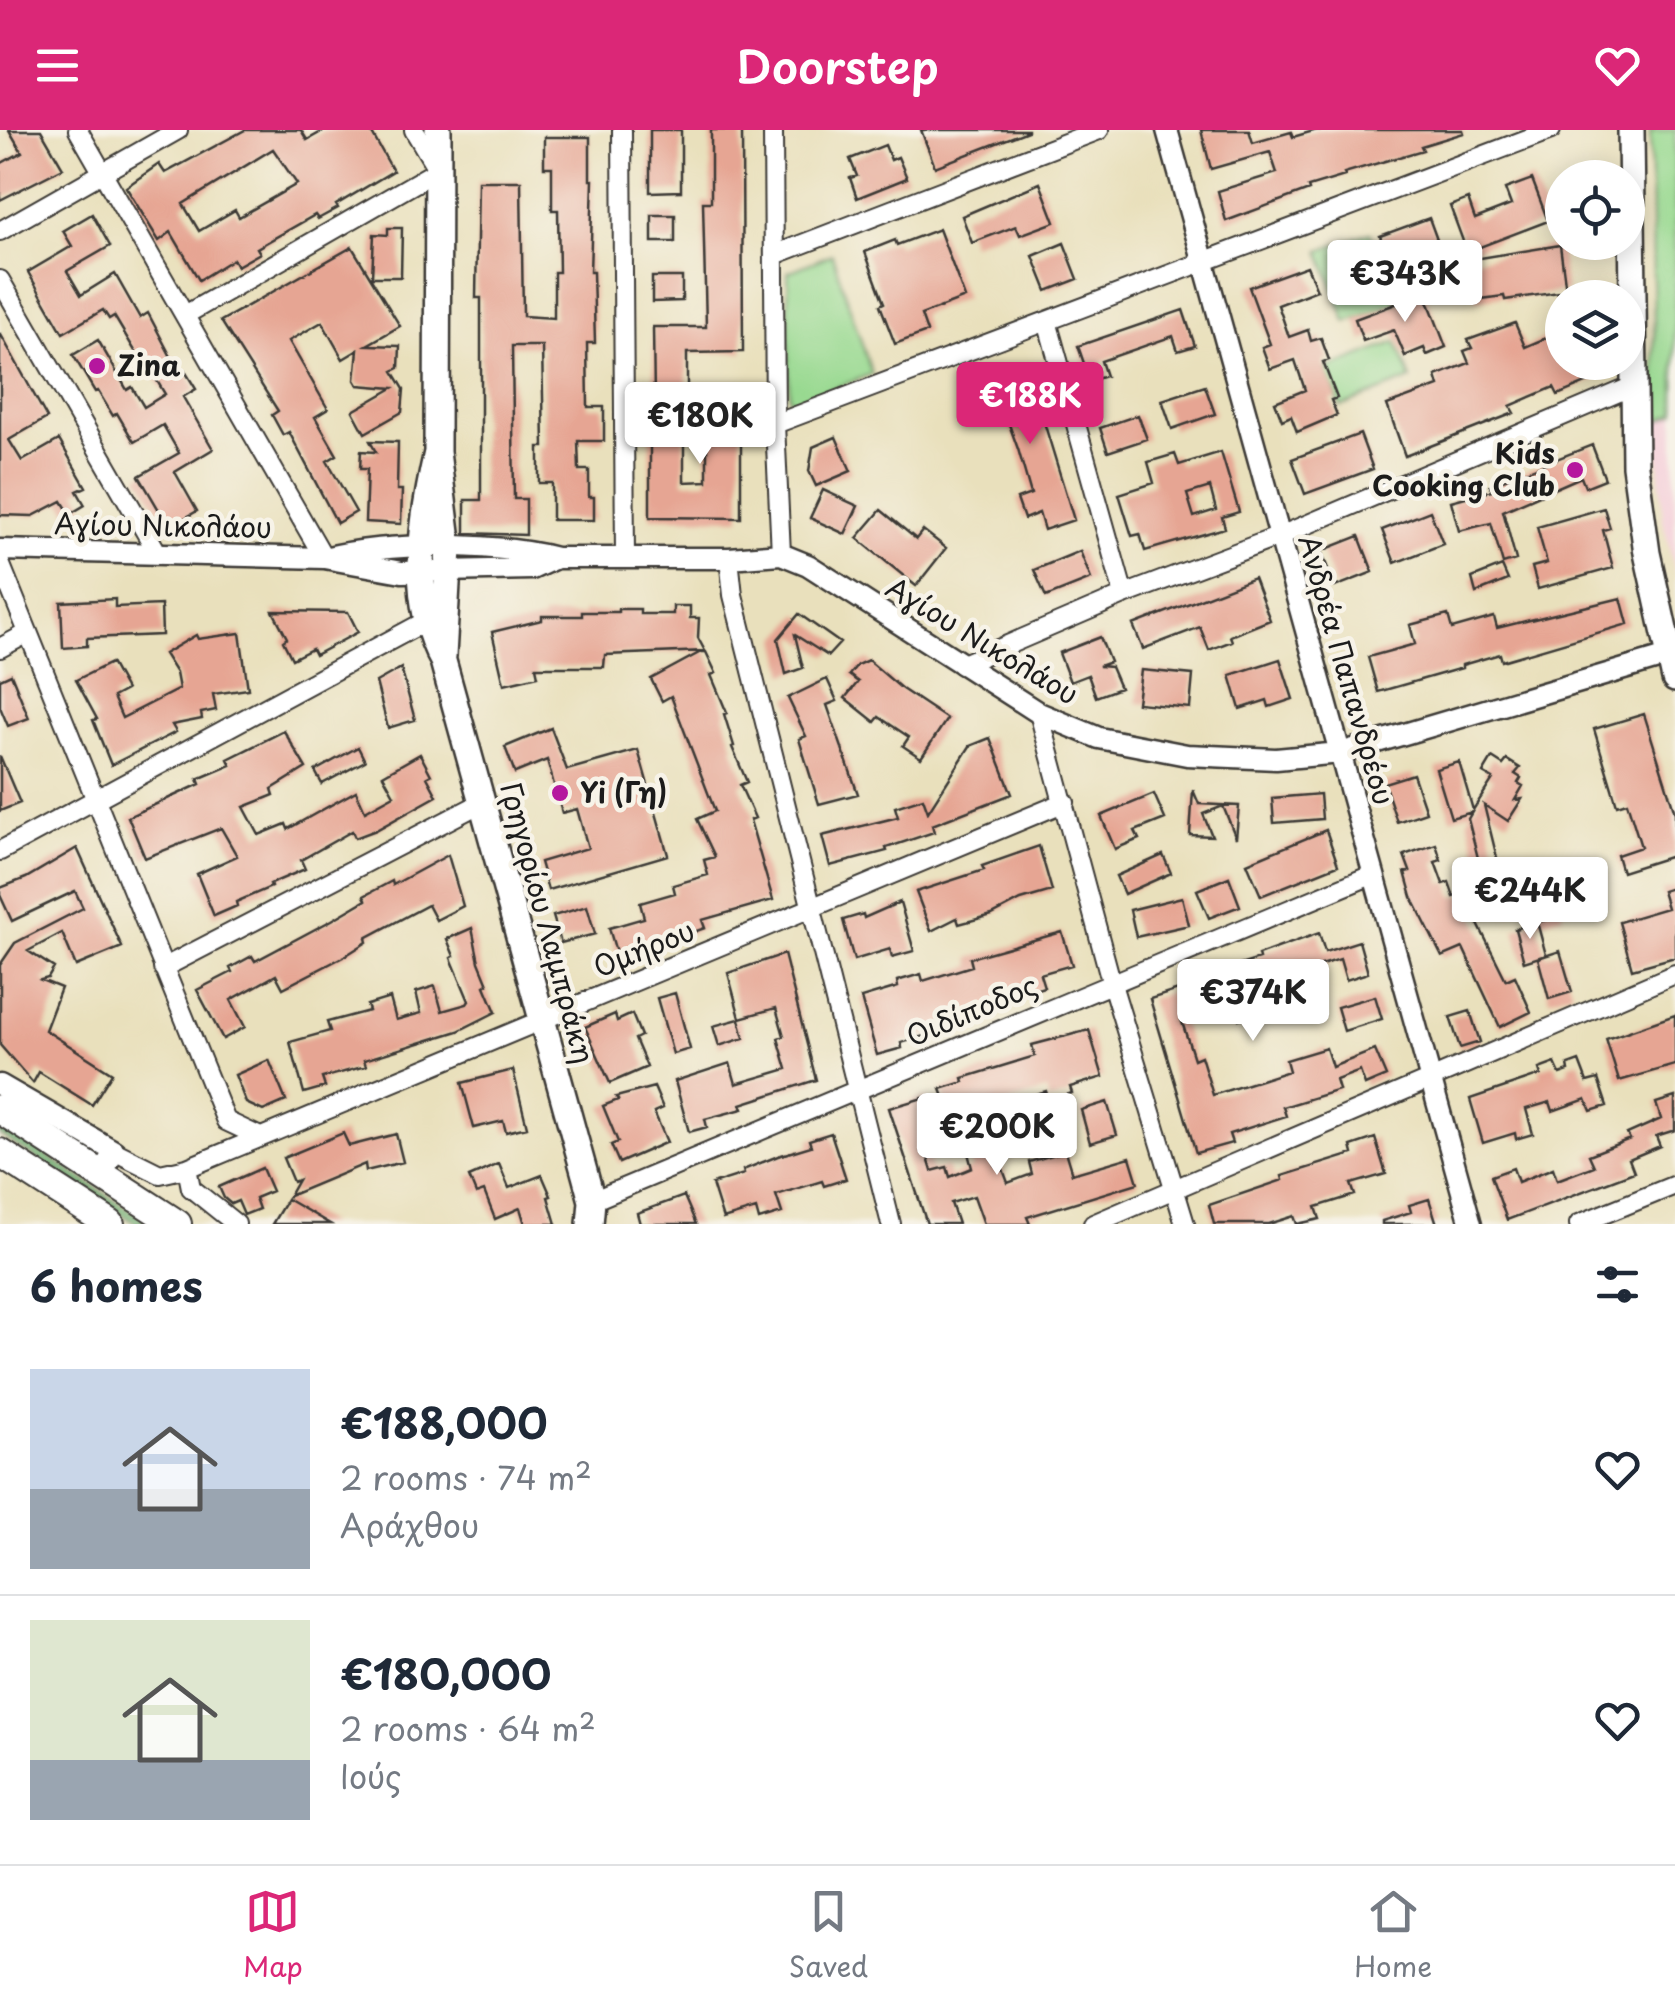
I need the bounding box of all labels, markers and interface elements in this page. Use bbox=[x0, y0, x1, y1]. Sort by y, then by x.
text: Doorstep bbox=[736, 31, 939, 99]
icon: menu bbox=[30, 38, 85, 93]
icon: heart bbox=[1590, 38, 1645, 93]
map controls bbox=[1545, 160, 1645, 380]
button: locate bbox=[1545, 160, 1645, 260]
pin: €343K bbox=[1335, 240, 1475, 325]
text: €343K bbox=[1349, 248, 1461, 296]
button: layers bbox=[1545, 280, 1645, 380]
place label: Zina bbox=[117, 343, 181, 386]
marker: Zina bbox=[86, 355, 108, 377]
pin: €188K bbox=[960, 362, 1100, 447]
text: €188K bbox=[978, 370, 1082, 418]
pin: €180K bbox=[630, 382, 770, 467]
text: €180K bbox=[647, 390, 753, 438]
place label: Kids Cooking Club bbox=[1372, 431, 1555, 506]
marker: Kids Cooking Club bbox=[1564, 459, 1586, 481]
street label: Αγίου Νικολάου bbox=[54, 501, 272, 548]
street label: Ανδρέα Παπανδρέου bbox=[1288, 530, 1407, 810]
street label: Αγίου Νικολάου bbox=[878, 565, 1087, 714]
place label: Yi (Γη) bbox=[580, 770, 667, 813]
street label: Γρηγορίου Λαμπράκη bbox=[490, 777, 607, 1068]
marker: Yi (Γη) bbox=[549, 782, 571, 804]
pin: €244K bbox=[1460, 857, 1600, 942]
text: €244K bbox=[1474, 865, 1586, 913]
street label: Ομήρου bbox=[586, 908, 700, 987]
pin: €374K bbox=[1183, 959, 1323, 1044]
street label: Οιδίποδος bbox=[899, 963, 1044, 1057]
text: €374K bbox=[1199, 967, 1307, 1015]
pin: €200K bbox=[927, 1093, 1067, 1178]
text: €200K bbox=[939, 1101, 1055, 1149]
text: 6 homes bbox=[30, 1253, 203, 1316]
icon: filters bbox=[1590, 1257, 1645, 1312]
text: €188,000 bbox=[340, 1390, 548, 1453]
icon: home bbox=[110, 1409, 230, 1529]
icon: heart bbox=[1590, 1442, 1645, 1497]
text: 2 rooms · 74 m² bbox=[340, 1453, 592, 1501]
text: Αράχθου bbox=[340, 1501, 479, 1549]
text: €180,000 bbox=[340, 1641, 551, 1704]
icon: home bbox=[110, 1660, 230, 1780]
icon: heart bbox=[1590, 1693, 1645, 1748]
text: 2 rooms · 64 m² bbox=[340, 1704, 596, 1752]
text: Ιούς bbox=[340, 1752, 401, 1800]
tab: Map bbox=[243, 1884, 303, 1987]
tab: Saved bbox=[789, 1884, 868, 1987]
tab: Home bbox=[1354, 1884, 1432, 1987]

